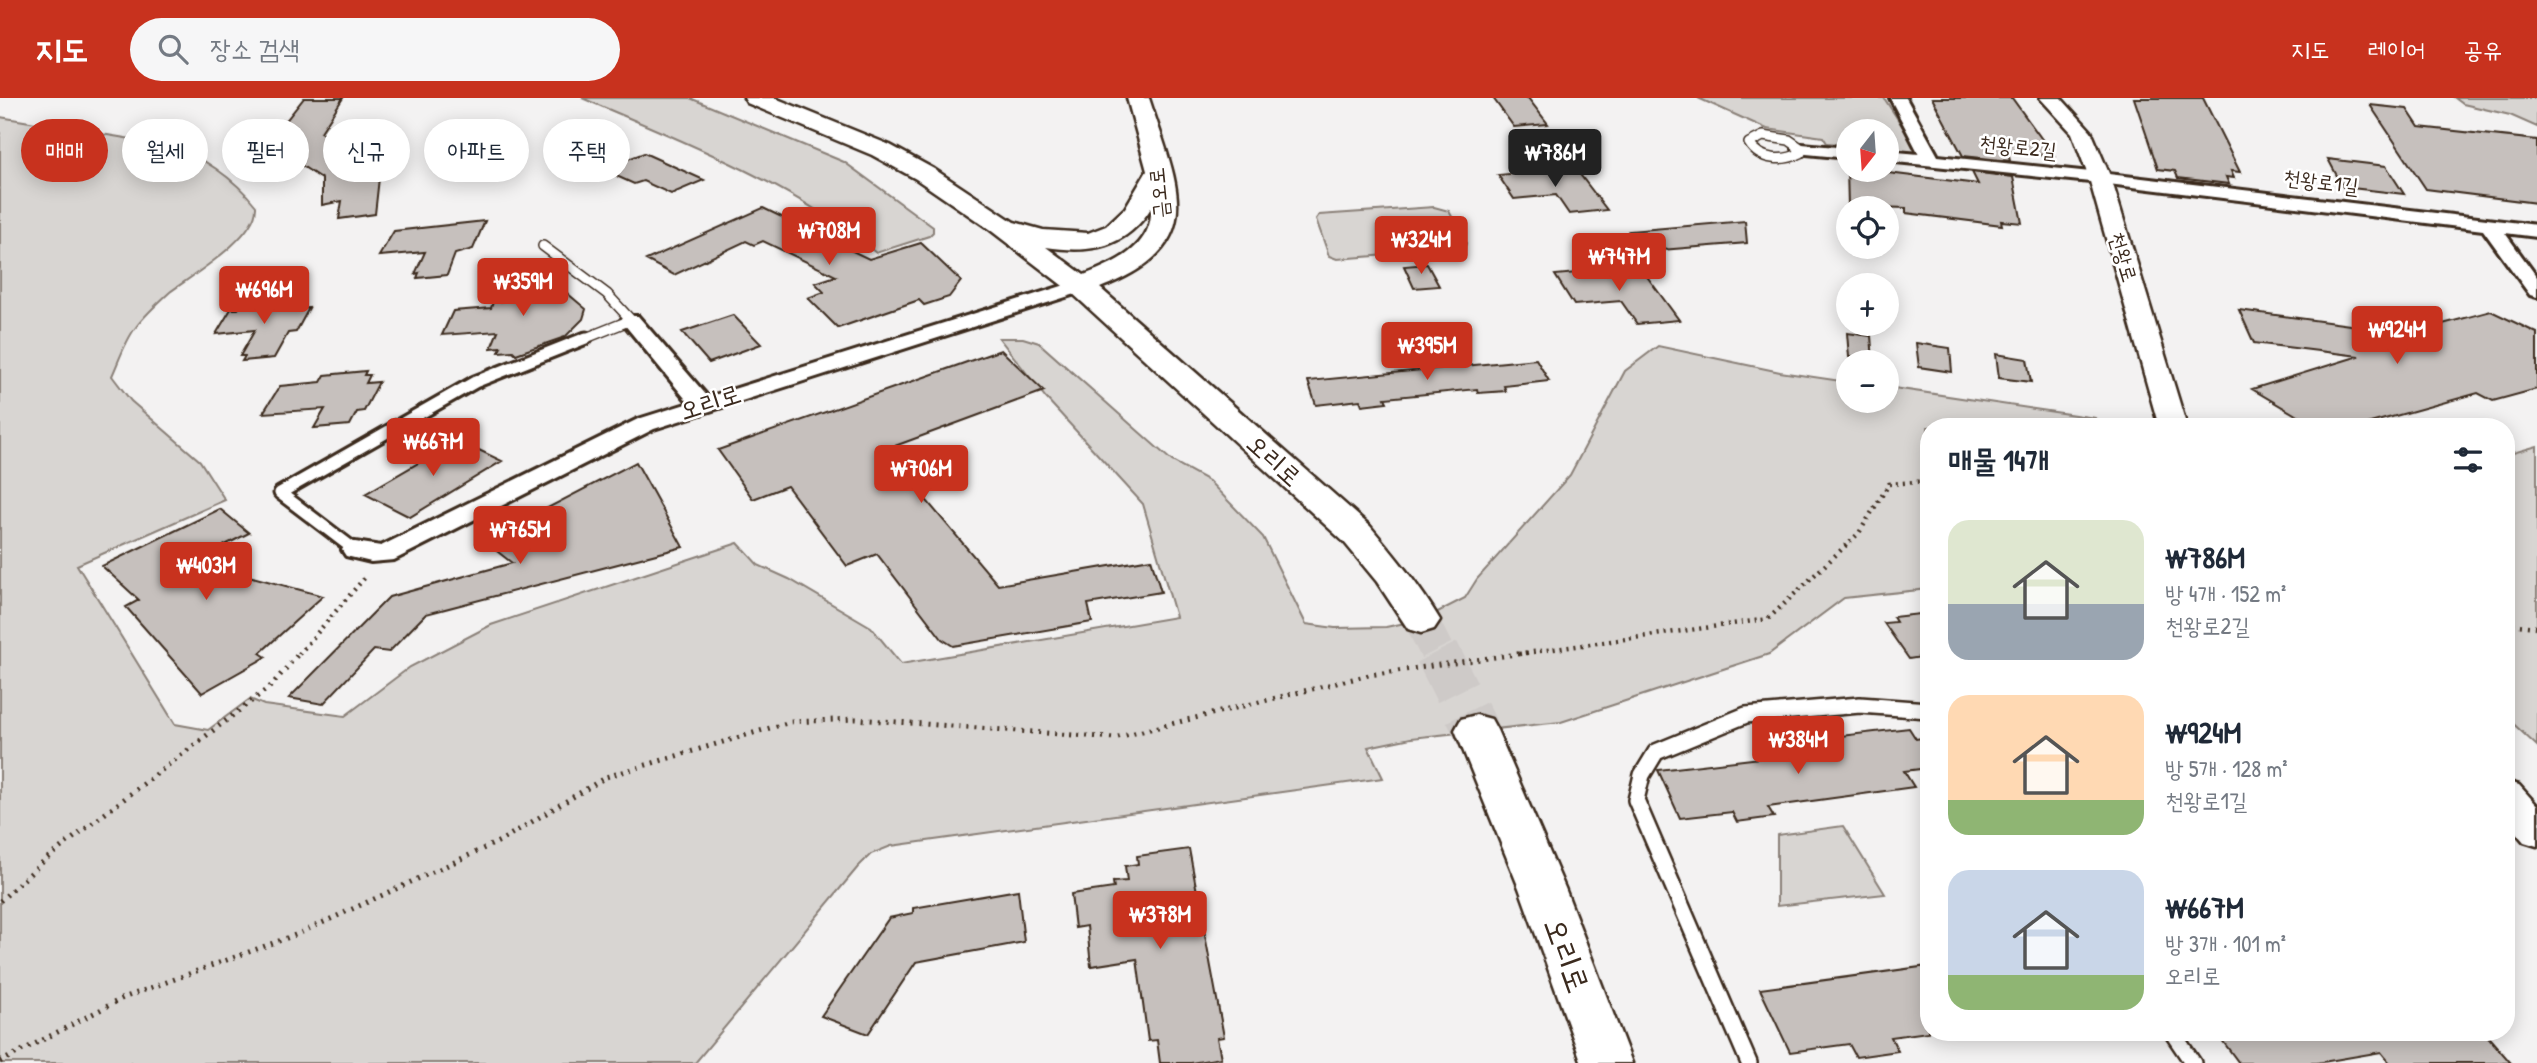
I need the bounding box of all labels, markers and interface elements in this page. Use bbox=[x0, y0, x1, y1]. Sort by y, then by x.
search box bbox=[130, 18, 620, 81]
text: 지도 bbox=[35, 27, 88, 71]
icon: search bbox=[154, 30, 192, 68]
text: 장소 검색 bbox=[210, 31, 300, 66]
text: 지도 bbox=[2291, 33, 2329, 65]
text: 레이어 bbox=[2367, 33, 2425, 65]
text: 공유 bbox=[2463, 33, 2502, 65]
chip: 매매 bbox=[21, 119, 108, 182]
chip: 월세 bbox=[122, 119, 208, 182]
chip: 필터 bbox=[222, 119, 309, 182]
chip: 신규 bbox=[323, 119, 410, 182]
chip: 아파트 bbox=[424, 119, 529, 182]
chip: 주택 bbox=[543, 119, 630, 182]
north arrow bbox=[1836, 119, 1899, 182]
map controls bbox=[1836, 119, 1899, 413]
street label: 천왕로2길 bbox=[1978, 128, 2058, 165]
pin: ₩786M bbox=[1506, 130, 1604, 189]
text: ₩786M bbox=[1524, 136, 1586, 167]
street label: 천왕로1길 bbox=[2282, 163, 2360, 200]
street label: 금오로 bbox=[1141, 166, 1176, 220]
button: locate bbox=[1836, 196, 1899, 259]
pin: ₩708M bbox=[780, 208, 878, 267]
text: ₩708M bbox=[798, 214, 860, 245]
pin: ₩324M bbox=[1372, 216, 1470, 276]
text: ₩324M bbox=[1391, 223, 1451, 254]
street label: 천왕로 bbox=[2102, 228, 2145, 285]
pin: ₩747M bbox=[1570, 234, 1668, 293]
text: ₩747M bbox=[1588, 240, 1650, 271]
pin: ₩359M bbox=[474, 258, 572, 318]
text: ₩359M bbox=[493, 265, 553, 296]
pin: ₩696M bbox=[215, 266, 313, 326]
text: ₩696M bbox=[235, 273, 293, 304]
button: + bbox=[1836, 273, 1899, 336]
pin: ₩924M bbox=[2348, 306, 2446, 366]
text: ₩924M bbox=[2368, 313, 2426, 344]
pin: ₩395M bbox=[1378, 322, 1476, 382]
text: ₩395M bbox=[1397, 329, 1457, 360]
button: − bbox=[1836, 350, 1899, 413]
street label: 오리로 bbox=[675, 375, 745, 428]
pin: ₩667M bbox=[384, 418, 482, 478]
text: ₩667M bbox=[403, 425, 463, 456]
street label: 오리로 bbox=[1239, 426, 1309, 494]
text: 매물 14개 bbox=[1948, 440, 2049, 480]
icon: filters bbox=[2449, 441, 2487, 479]
pin: ₩706M bbox=[872, 446, 970, 505]
text: ₩706M bbox=[890, 452, 952, 483]
pin: ₩765M bbox=[471, 506, 569, 566]
text: ₩765M bbox=[489, 513, 551, 544]
text: ₩786M bbox=[2165, 537, 2245, 577]
pin: ₩403M bbox=[157, 542, 255, 602]
icon: home bbox=[2004, 548, 2088, 632]
text: ₩403M bbox=[176, 549, 236, 580]
text: 방 4개 · 152 m² bbox=[2165, 578, 2286, 609]
text: 천왕로2길 bbox=[2165, 610, 2250, 641]
text: ₩924M bbox=[2165, 712, 2241, 752]
pin: ₩384M bbox=[1749, 716, 1847, 776]
text: ₩384M bbox=[1768, 723, 1828, 754]
icon: home bbox=[2004, 723, 2088, 807]
text: 방 5개 · 128 m² bbox=[2165, 753, 2288, 784]
text: 천왕로1길 bbox=[2165, 785, 2247, 816]
text: ₩667M bbox=[2165, 887, 2244, 927]
pin: ₩378M bbox=[1111, 892, 1209, 951]
text: ₩378M bbox=[1129, 898, 1191, 929]
icon: home bbox=[2004, 898, 2088, 982]
street label: 오리로 bbox=[1534, 911, 1601, 998]
text: 방 3개 · 101 m² bbox=[2165, 928, 2286, 959]
text: 오리로 bbox=[2165, 960, 2221, 991]

